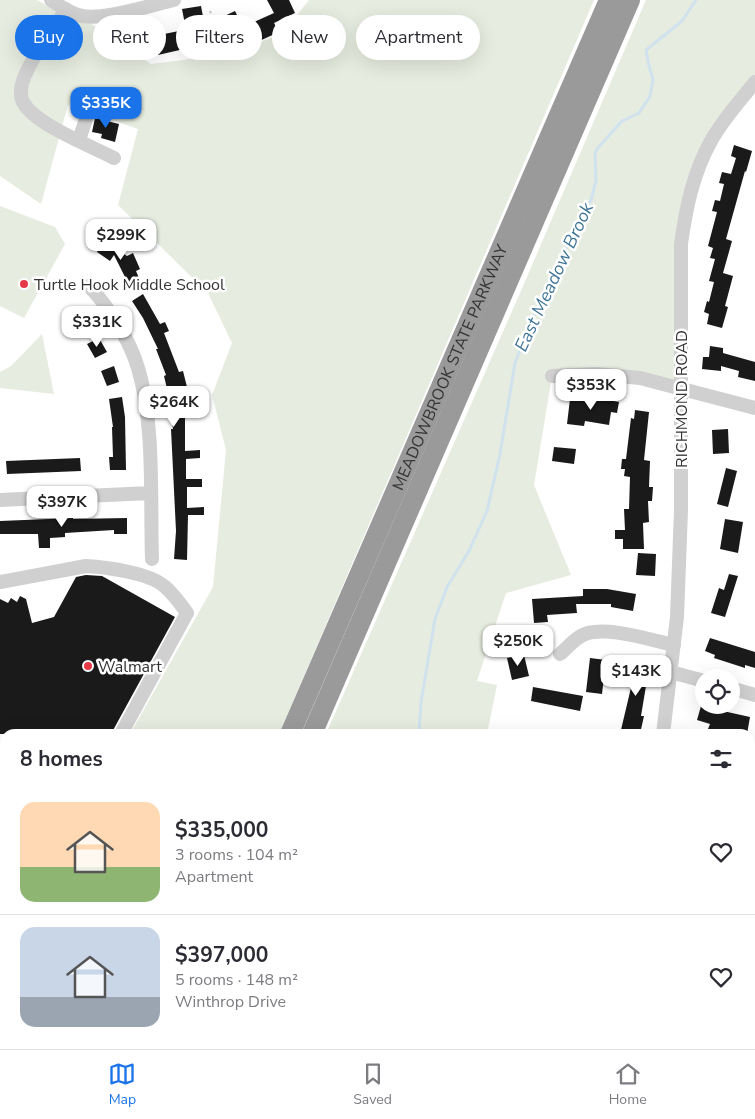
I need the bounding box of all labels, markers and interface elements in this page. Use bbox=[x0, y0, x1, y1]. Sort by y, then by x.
chip: Buy bbox=[15, 15, 83, 60]
chip: Rent bbox=[93, 15, 166, 60]
chip: Filters bbox=[176, 15, 262, 60]
chip: New bbox=[272, 15, 346, 60]
chip: Apartment bbox=[356, 15, 480, 60]
pin: $335K bbox=[71, 86, 141, 129]
text: $335K bbox=[81, 92, 131, 114]
water label: East Meadow Brook bbox=[509, 198, 599, 355]
pin: $299K bbox=[86, 218, 156, 261]
text: $299K bbox=[96, 224, 146, 246]
street label: MEADOWBROOK STATE PARKWAY bbox=[387, 241, 514, 494]
place label: Turtle Hook Middle School bbox=[34, 274, 225, 296]
marker: Turtle Hook Middle School bbox=[18, 278, 30, 290]
pin: $331K bbox=[62, 306, 132, 348]
text: $331K bbox=[72, 311, 122, 333]
street label: RICHMOND ROAD bbox=[671, 330, 693, 468]
pin: $353K bbox=[556, 368, 626, 411]
text: $353K bbox=[566, 374, 616, 396]
pin: $264K bbox=[139, 386, 209, 428]
text: $264K bbox=[149, 391, 199, 413]
pin: $397K bbox=[27, 486, 97, 528]
text: $397K bbox=[37, 491, 87, 513]
pin: $250K bbox=[483, 624, 553, 667]
text: $250K bbox=[493, 630, 543, 652]
pin: $143K bbox=[601, 654, 671, 697]
place label: Walmart bbox=[98, 656, 162, 678]
marker: Walmart bbox=[82, 660, 94, 672]
text: $143K bbox=[611, 660, 661, 682]
map controls bbox=[695, 669, 740, 714]
button: locate bbox=[695, 669, 740, 714]
text: 8 homes bbox=[20, 745, 103, 773]
icon: filters bbox=[707, 745, 735, 773]
text: $335,000 bbox=[175, 816, 268, 844]
icon: home bbox=[60, 822, 120, 882]
icon: heart bbox=[707, 838, 735, 866]
text: 3 rooms · 104 m² bbox=[175, 844, 298, 866]
text: Apartment bbox=[175, 866, 253, 888]
text: $397,000 bbox=[175, 941, 268, 969]
icon: home bbox=[60, 947, 120, 1007]
icon: heart bbox=[707, 963, 735, 991]
text: 5 rooms · 148 m² bbox=[175, 969, 298, 991]
text: Winthrop Drive bbox=[175, 991, 286, 1013]
tab: Map bbox=[108, 1060, 136, 1109]
tab: Saved bbox=[353, 1060, 392, 1109]
tab: Home bbox=[609, 1060, 647, 1109]

